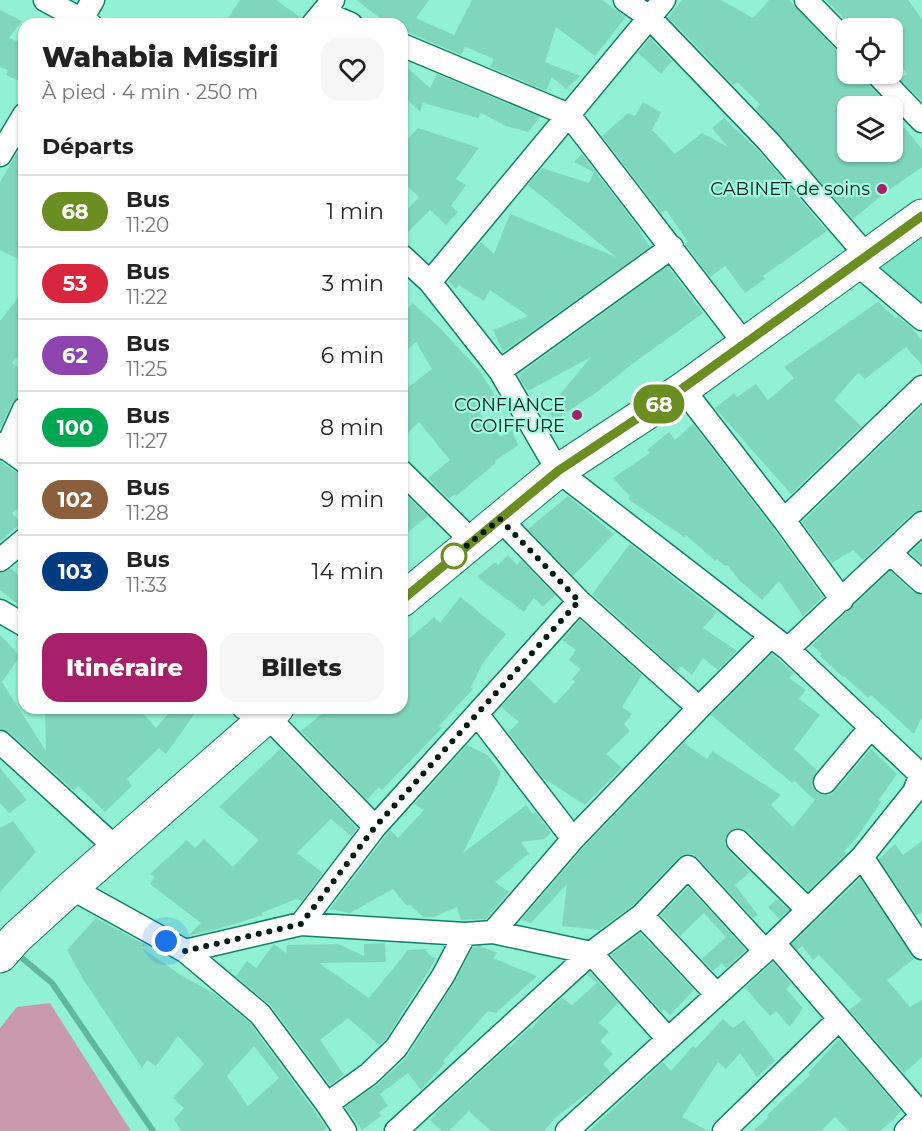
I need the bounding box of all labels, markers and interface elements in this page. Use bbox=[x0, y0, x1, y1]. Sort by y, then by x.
map controls bbox=[837, 18, 903, 162]
button: locate bbox=[837, 18, 903, 84]
button: heart bbox=[321, 38, 384, 101]
text: Wahabia Missiri bbox=[42, 40, 278, 74]
text: À pied · 4 min · 250 m bbox=[42, 80, 258, 104]
button: layers bbox=[837, 96, 903, 162]
text: Départs bbox=[42, 133, 134, 160]
place label: CABINET de soins bbox=[710, 178, 870, 200]
marker: CABINET de soins bbox=[875, 182, 889, 196]
text: Bus bbox=[126, 186, 170, 213]
text: 1 min bbox=[326, 198, 384, 225]
text: 68 bbox=[61, 199, 89, 224]
text: 11:20 bbox=[126, 213, 169, 237]
text: Bus bbox=[126, 258, 170, 285]
text: 3 min bbox=[322, 270, 384, 297]
text: 53 bbox=[63, 271, 87, 296]
text: 11:22 bbox=[126, 285, 167, 309]
text: Bus bbox=[126, 330, 170, 357]
text: 6 min bbox=[321, 342, 384, 369]
text: 62 bbox=[62, 343, 88, 368]
text: 11:25 bbox=[126, 357, 167, 381]
line badge: 68 bbox=[632, 384, 686, 424]
text: 68 bbox=[645, 392, 673, 417]
place label: CONFIANCE COIFFURE bbox=[454, 394, 565, 437]
text: Bus bbox=[126, 402, 170, 429]
marker: CONFIANCE COIFFURE bbox=[570, 408, 584, 422]
text: 8 min bbox=[320, 414, 384, 441]
text: 100 bbox=[57, 415, 93, 440]
text: 11:27 bbox=[126, 429, 168, 453]
text: Bus bbox=[126, 474, 170, 501]
text: 9 min bbox=[321, 486, 384, 513]
text: 102 bbox=[58, 487, 92, 512]
text: 11:28 bbox=[126, 501, 169, 525]
unlabelled marker bbox=[441, 543, 467, 569]
text: Bus bbox=[126, 546, 170, 573]
text: 14 min bbox=[312, 558, 384, 585]
text: 103 bbox=[58, 559, 92, 584]
text: 11:33 bbox=[126, 573, 167, 597]
button: Itinéraire bbox=[42, 633, 207, 702]
button: Billets bbox=[219, 633, 384, 702]
your location bbox=[151, 926, 181, 956]

